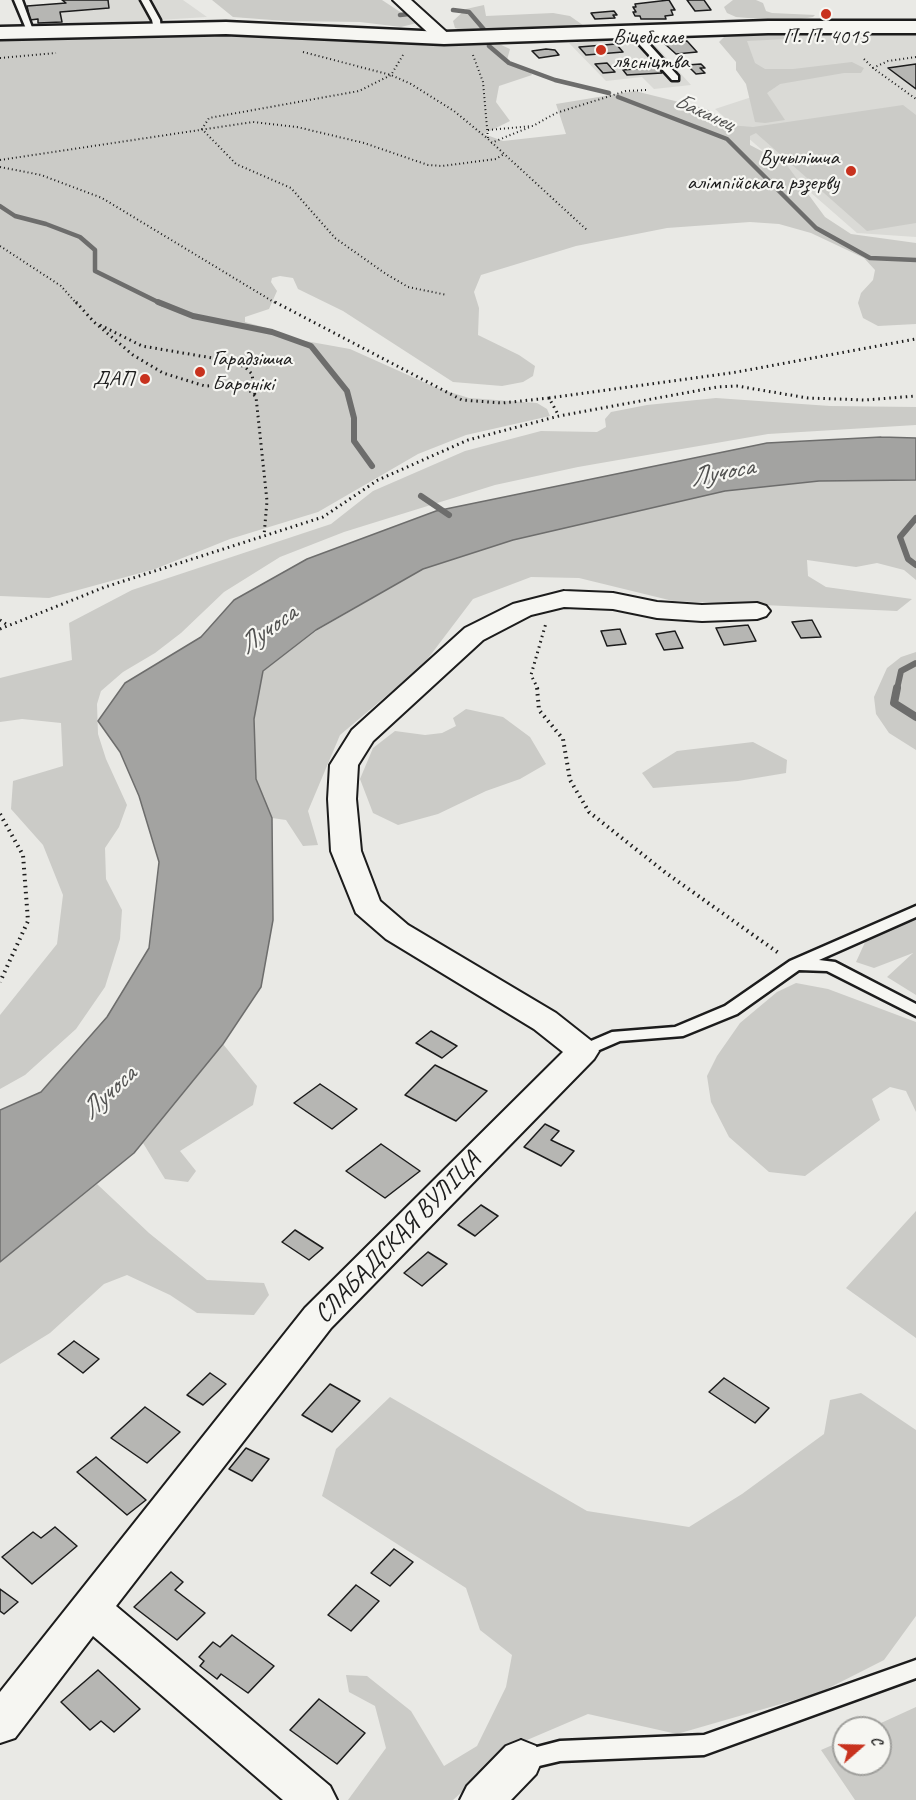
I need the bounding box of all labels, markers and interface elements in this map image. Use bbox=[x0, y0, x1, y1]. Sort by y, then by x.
marker: П. П. 4015 bbox=[819, 7, 833, 21]
place label: Віцебскае лясніцтва bbox=[613, 24, 689, 76]
place label: П. П. 4015 bbox=[783, 24, 869, 50]
marker: Віцебскае лясніцтва bbox=[594, 43, 608, 57]
water label: Баканец bbox=[670, 88, 738, 138]
place label: Вучылішча алімпійскага рэзерву bbox=[687, 145, 839, 196]
marker: Вучылішча алімпійскага рэзерву bbox=[844, 164, 858, 178]
place label: Гарадзішча Баронікі bbox=[212, 346, 291, 398]
marker: Гарадзішча Баронікі bbox=[193, 365, 207, 379]
place label: ДАП bbox=[93, 366, 133, 392]
marker: ДАП bbox=[138, 372, 152, 386]
water label: Лучоса bbox=[687, 451, 757, 495]
water label: Лучоса bbox=[232, 598, 304, 662]
water label: Лучоса bbox=[74, 1059, 144, 1127]
street label: СЛАБАДСКАЯ ВУЛІЦА bbox=[308, 1146, 488, 1330]
north arrow bbox=[832, 1716, 892, 1776]
text: С bbox=[866, 1733, 888, 1748]

